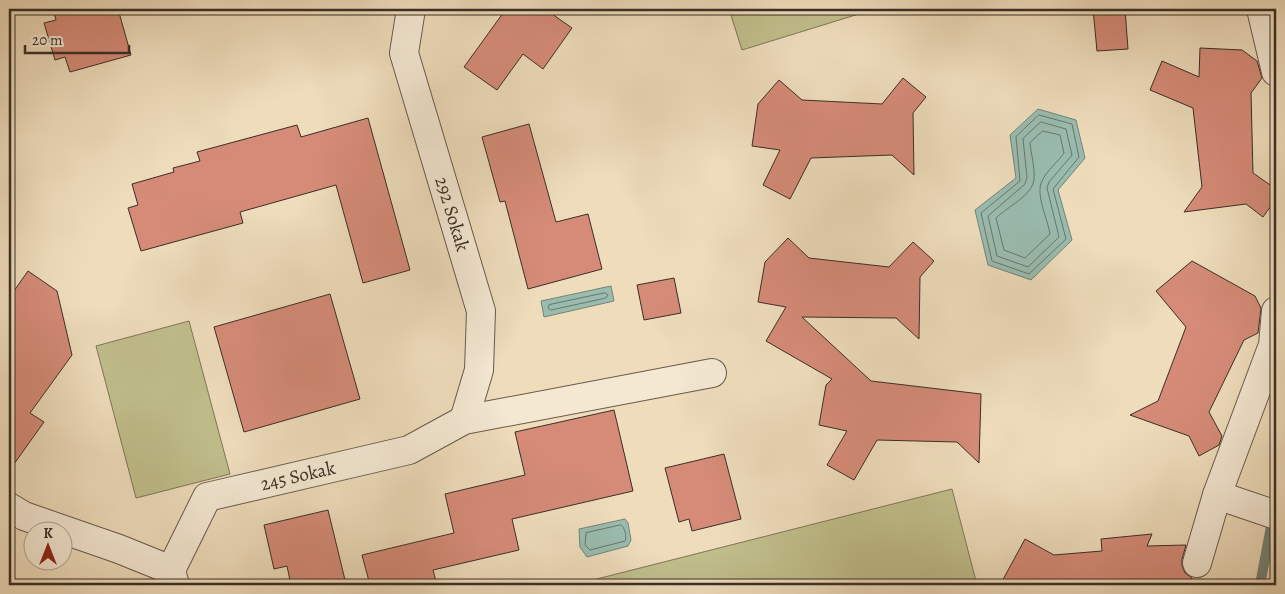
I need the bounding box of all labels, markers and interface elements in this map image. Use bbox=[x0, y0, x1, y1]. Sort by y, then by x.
scale bar bbox=[25, 22, 129, 54]
text: 20 m bbox=[32, 30, 63, 50]
street label: 292 Sokak bbox=[428, 173, 476, 255]
street label: 245 Sokak bbox=[258, 455, 339, 497]
north arrow bbox=[22, 522, 72, 572]
text: K bbox=[43, 524, 53, 543]

